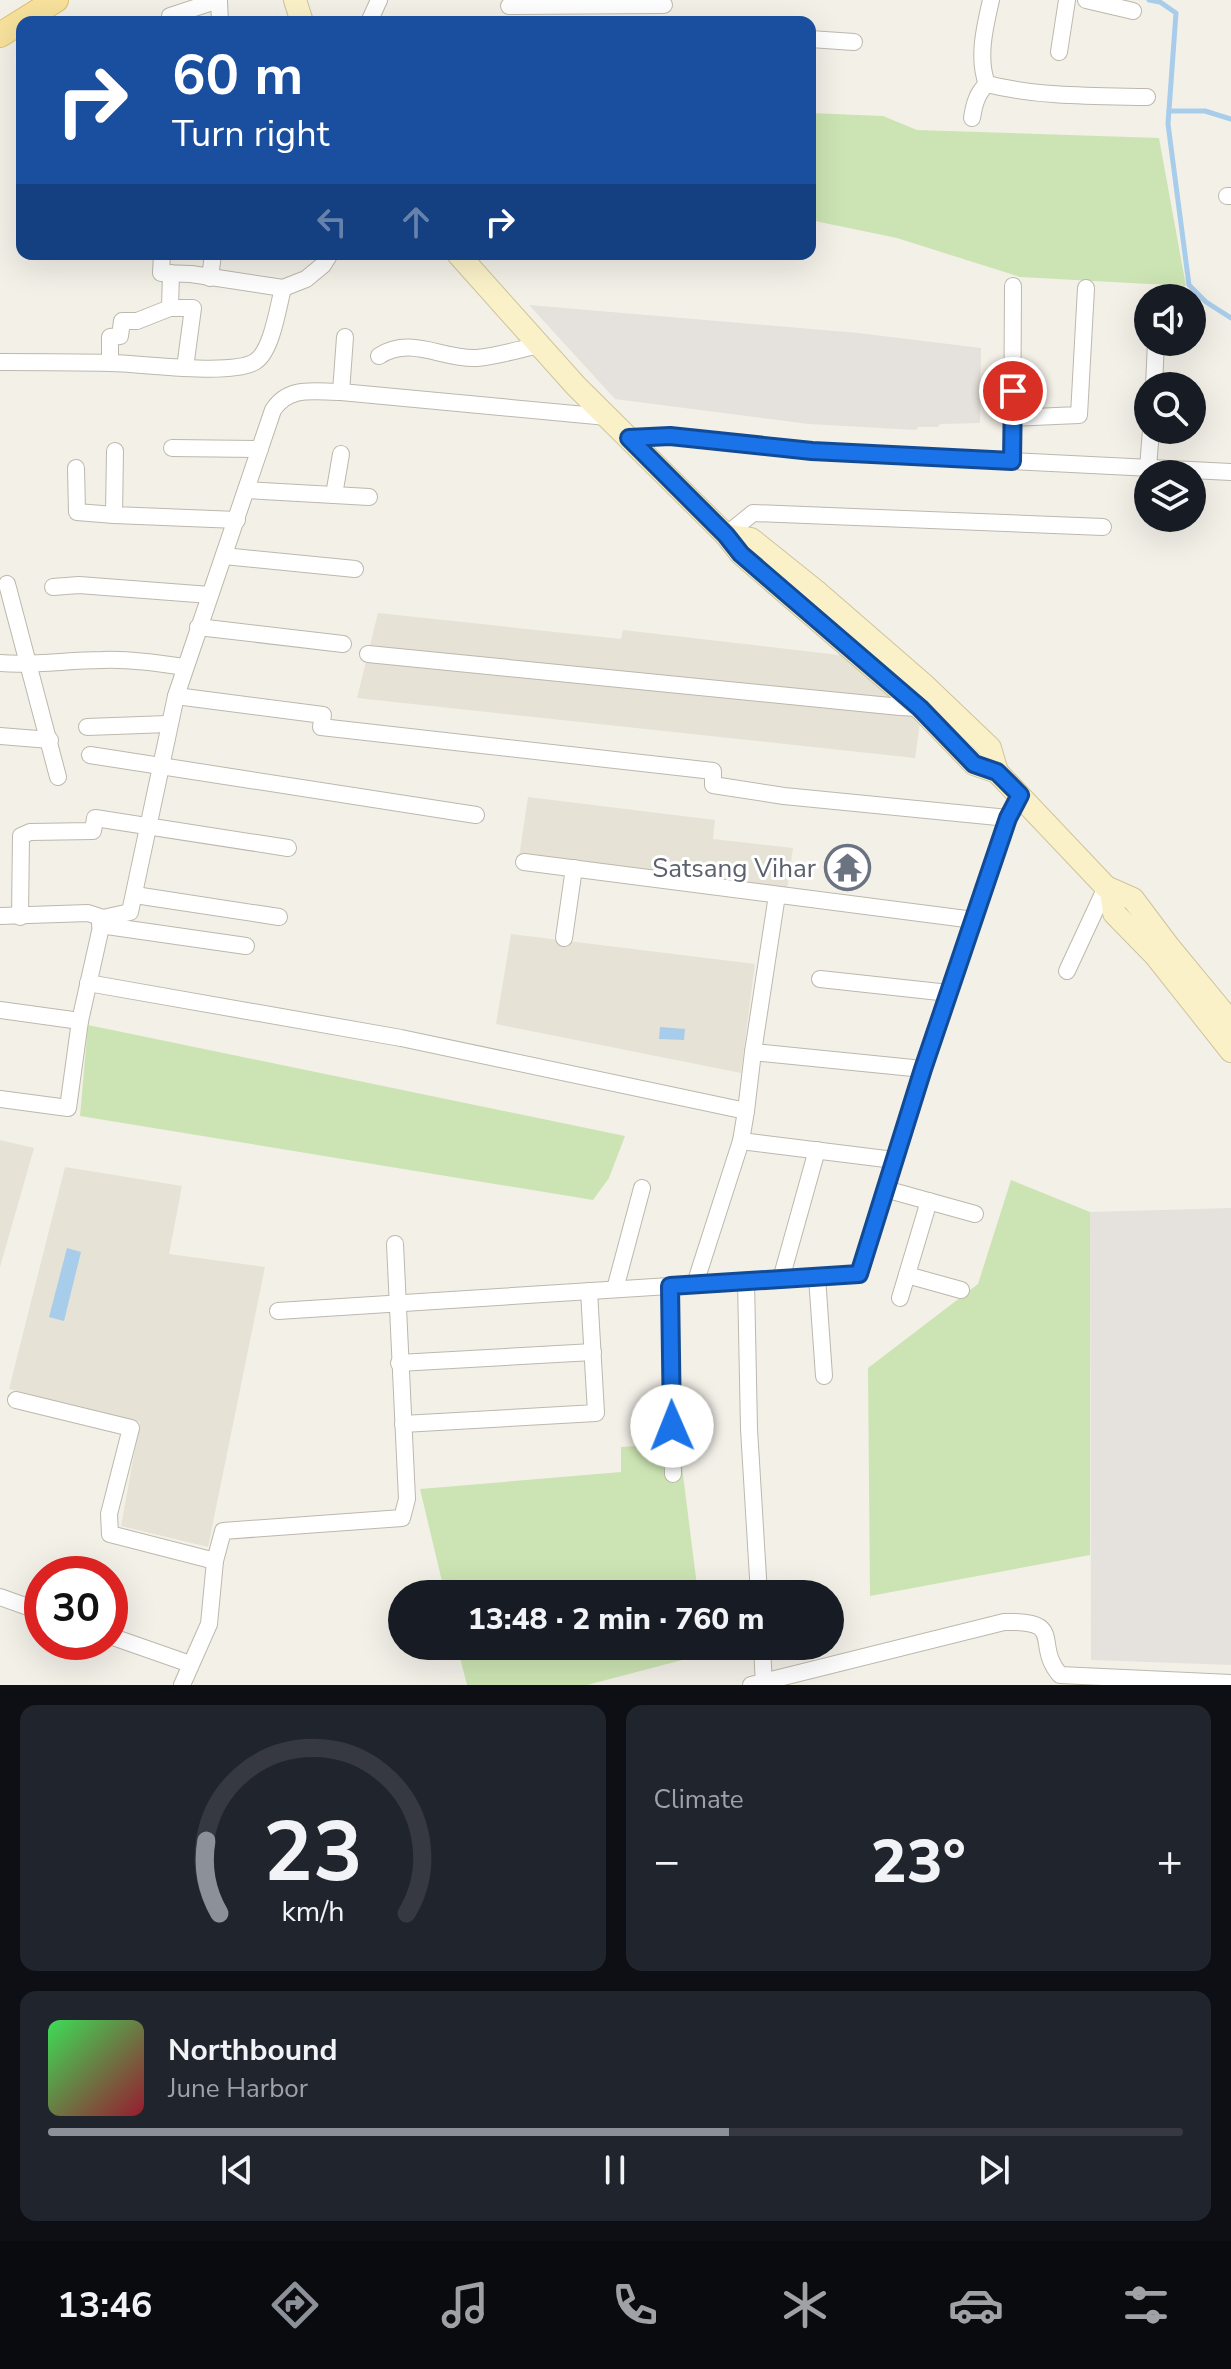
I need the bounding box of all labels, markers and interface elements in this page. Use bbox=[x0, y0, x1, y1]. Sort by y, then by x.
text: 60 m bbox=[172, 37, 303, 114]
icon: right bbox=[40, 48, 144, 152]
text: Turn right bbox=[172, 110, 329, 159]
icon: left bbox=[310, 200, 354, 244]
icon: ahead bbox=[394, 200, 438, 244]
icon: right bbox=[478, 200, 522, 244]
map controls bbox=[1134, 284, 1206, 532]
button: sound bbox=[1134, 284, 1206, 356]
pin bbox=[979, 357, 1047, 425]
icon: arrive bbox=[991, 369, 1035, 413]
button: search bbox=[1134, 372, 1206, 444]
button: layers bbox=[1134, 460, 1206, 532]
temple icon: Satsang Vihar bbox=[823, 844, 871, 892]
place label: Satsang Vihar bbox=[652, 851, 817, 886]
position arrow bbox=[630, 1384, 714, 1468]
speed limit sign: 30 bbox=[24, 1556, 128, 1660]
text: 13:48 · 2 min · 760 m bbox=[468, 1599, 764, 1640]
text: Climate bbox=[654, 1782, 744, 1817]
text: 23 bbox=[263, 1796, 363, 1909]
text: 23° bbox=[871, 1821, 966, 1903]
text: − bbox=[654, 1832, 680, 1892]
text: + bbox=[1157, 1832, 1183, 1892]
text: km/h bbox=[281, 1892, 344, 1931]
text: Northbound bbox=[168, 2030, 338, 2071]
text: June Harbor bbox=[168, 2071, 308, 2106]
icon: previous bbox=[215, 2148, 259, 2192]
icon: pause bbox=[593, 2148, 637, 2192]
icon: next bbox=[972, 2148, 1016, 2192]
icon: directions bbox=[267, 2277, 323, 2333]
icon: music bbox=[437, 2277, 493, 2333]
icon: phone bbox=[607, 2277, 663, 2333]
icon: climate bbox=[777, 2277, 833, 2333]
icon: car bbox=[948, 2277, 1004, 2333]
icon: filters bbox=[1118, 2277, 1174, 2333]
text: 13:46 bbox=[57, 2281, 152, 2330]

